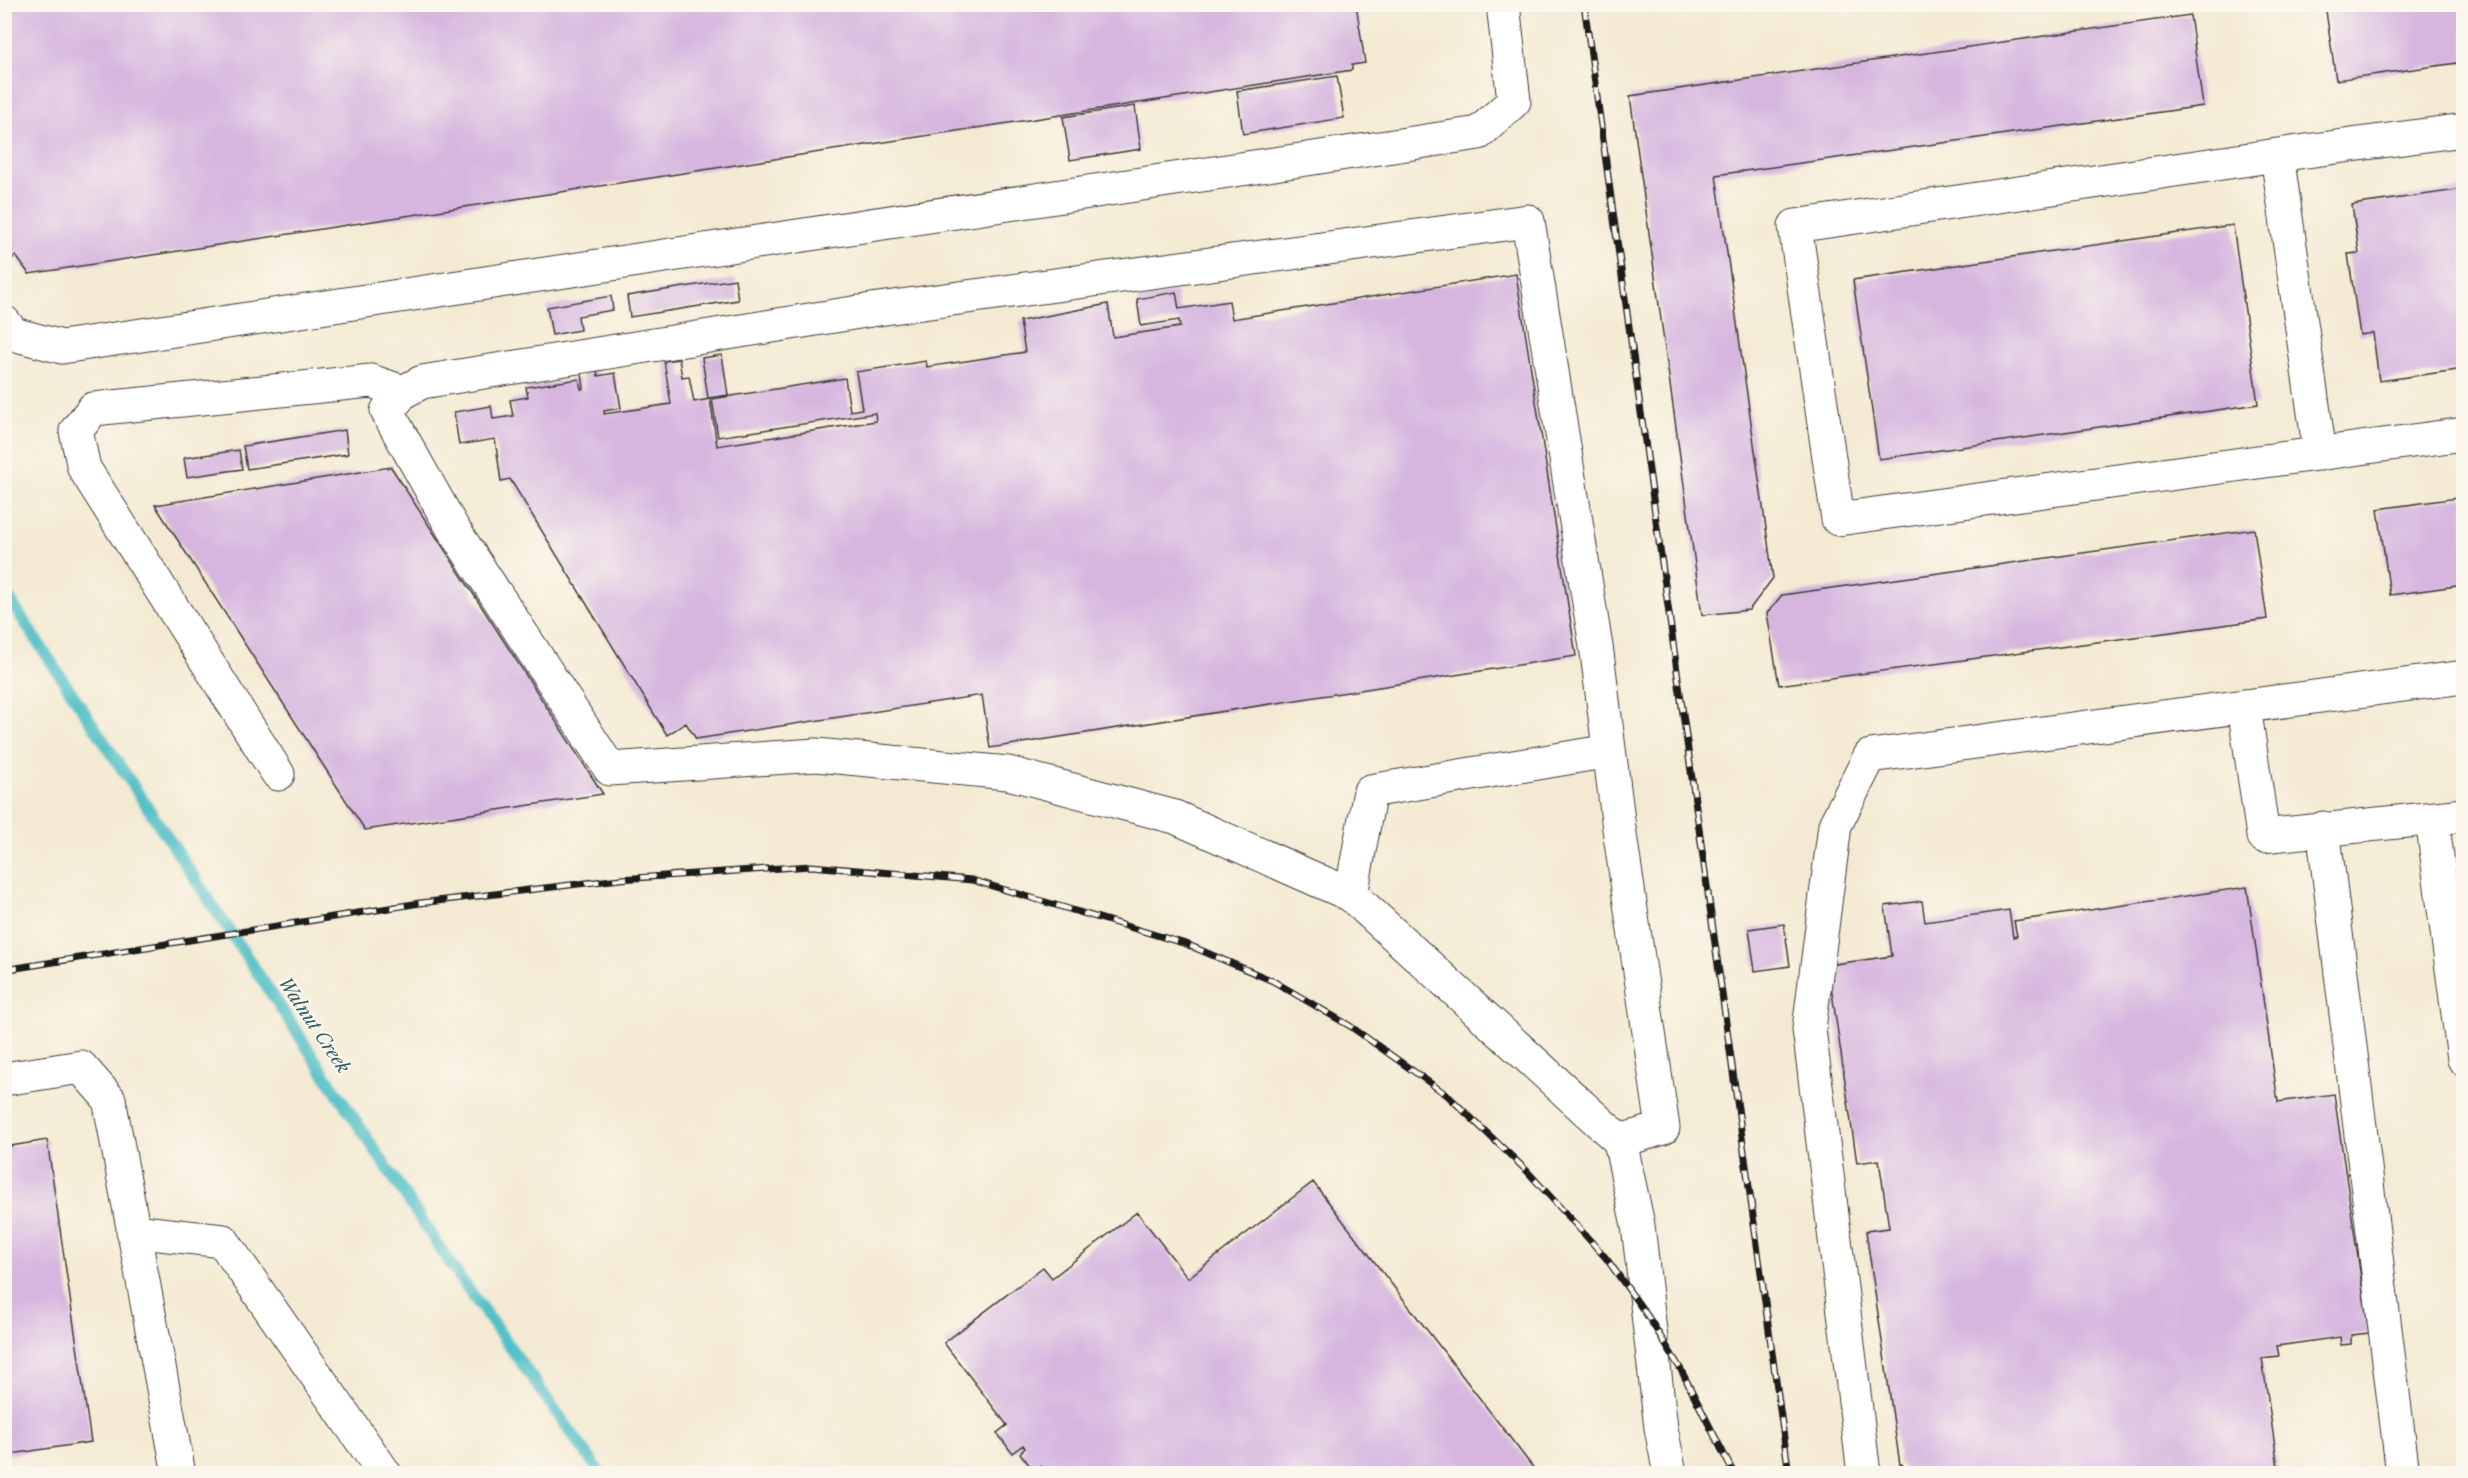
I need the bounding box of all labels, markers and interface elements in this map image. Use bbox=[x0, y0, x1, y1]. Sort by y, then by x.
water label: Walnut Creek bbox=[274, 973, 355, 1078]

